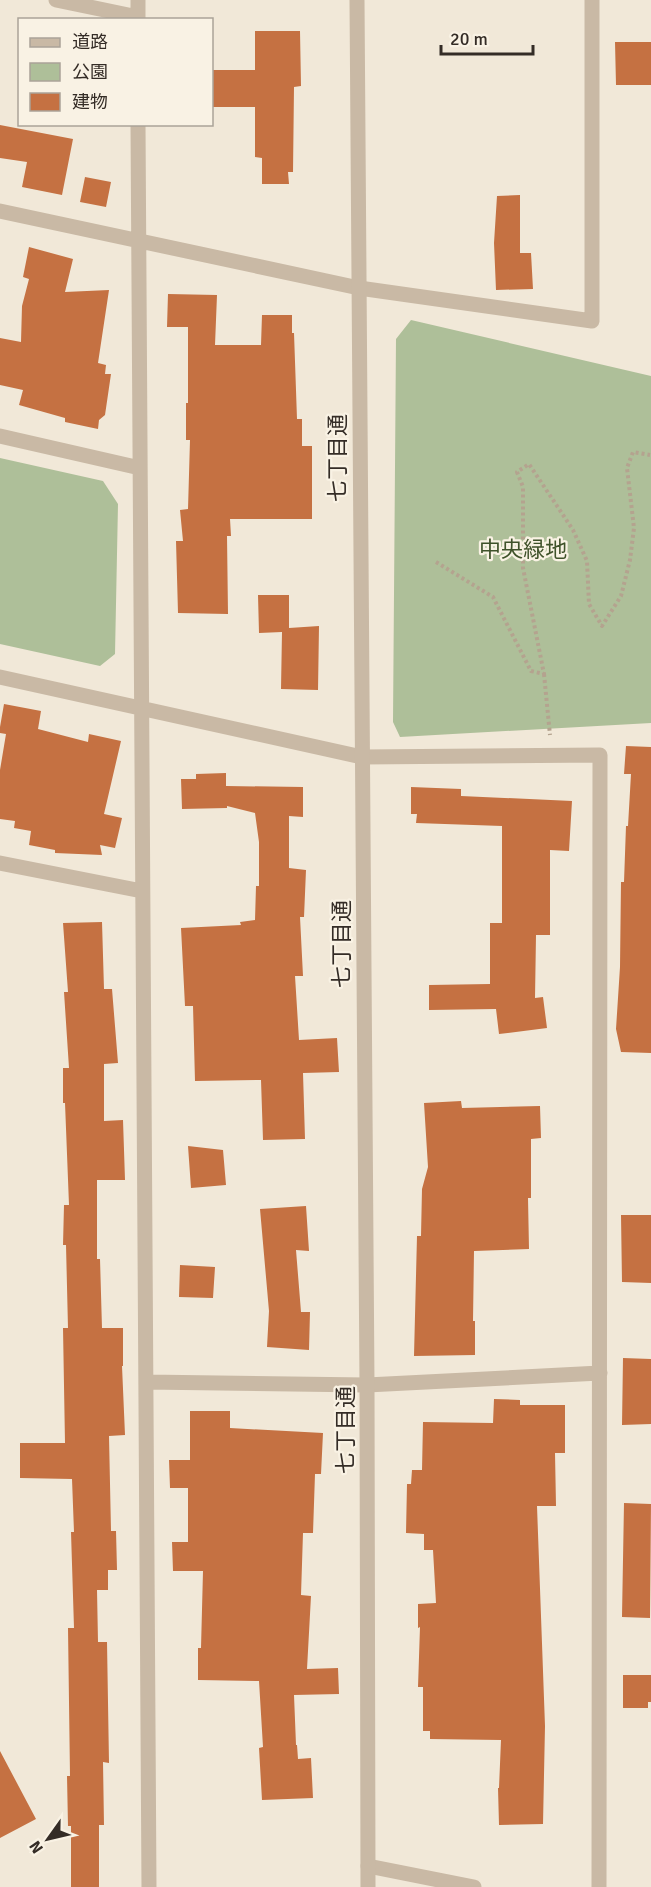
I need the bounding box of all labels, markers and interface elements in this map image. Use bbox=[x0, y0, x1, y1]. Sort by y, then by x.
legend bbox=[18, 18, 213, 126]
scale bar bbox=[441, 18, 532, 56]
text: 20 m bbox=[450, 28, 488, 50]
text: 道路 bbox=[72, 31, 108, 53]
text: 公園 bbox=[72, 61, 108, 83]
text: 建物 bbox=[72, 91, 108, 113]
street label: 七丁目通 bbox=[324, 414, 351, 502]
park label: 中央緑地 bbox=[479, 536, 567, 563]
street label: 七丁目通 bbox=[328, 900, 355, 988]
street label: 七丁目通 bbox=[332, 1386, 359, 1474]
north arrow bbox=[18, 1809, 78, 1869]
text: N bbox=[25, 1837, 48, 1857]

